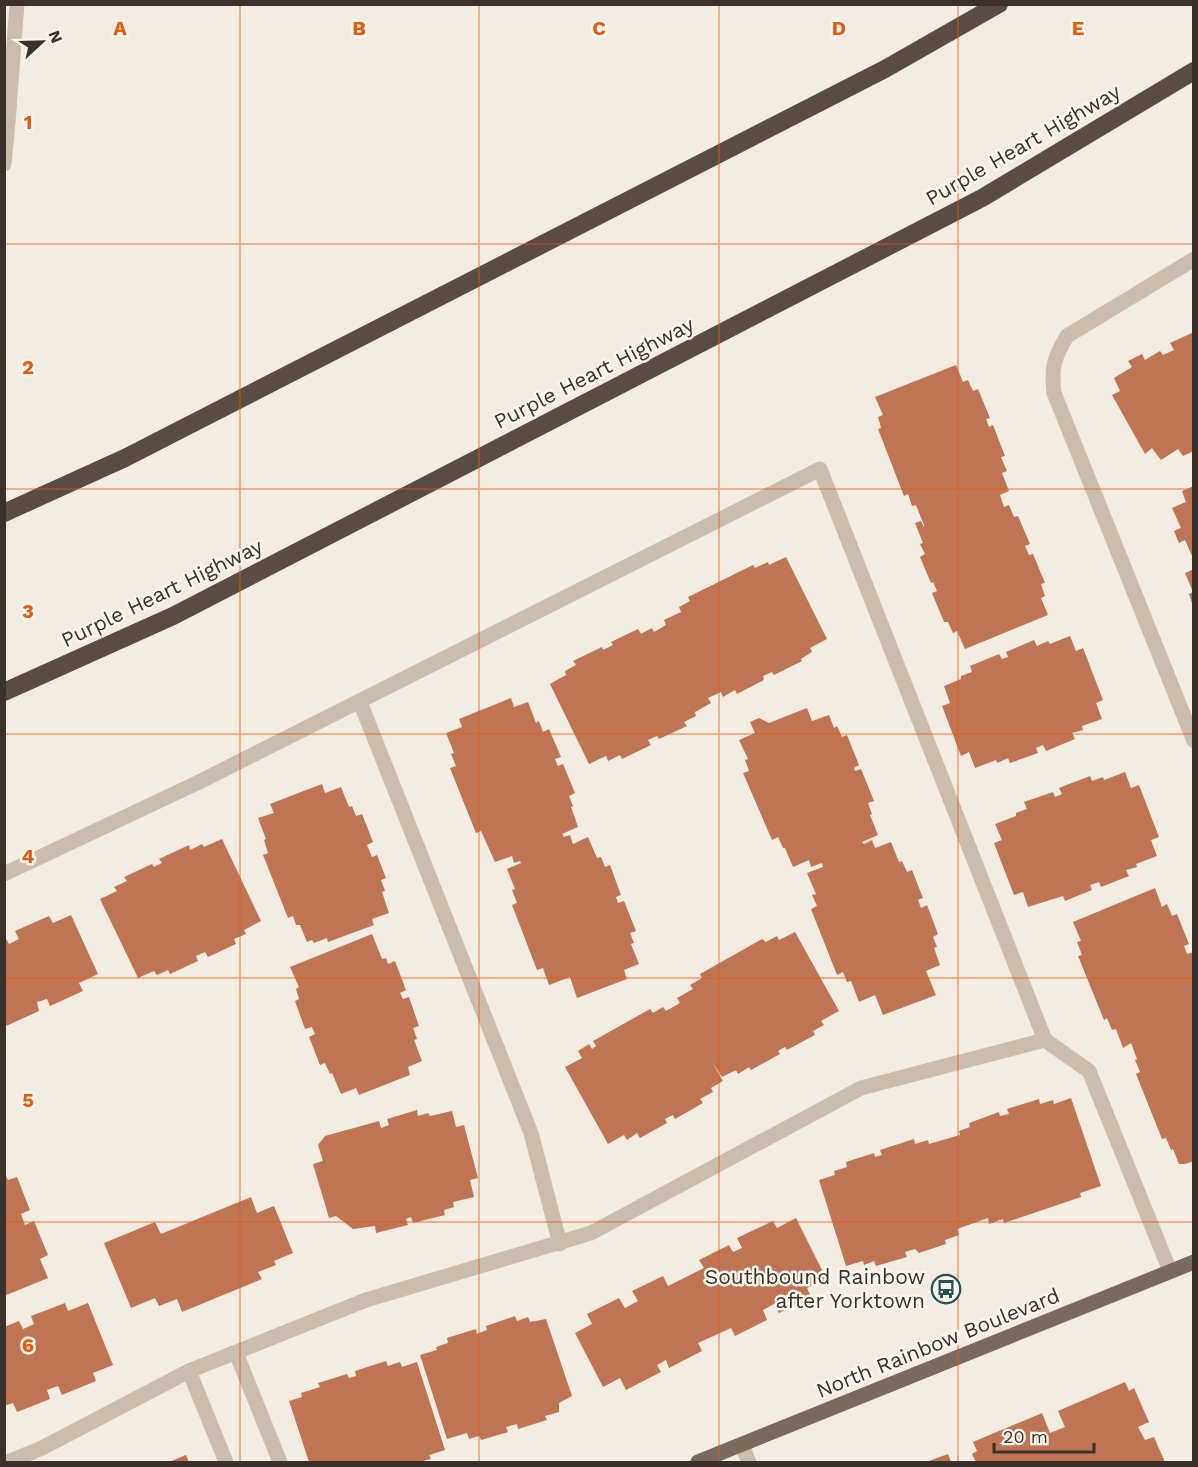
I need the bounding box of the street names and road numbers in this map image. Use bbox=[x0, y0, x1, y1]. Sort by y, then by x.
street label: Purple Heart Highway bbox=[921, 78, 1125, 211]
street label: Purple Heart Highway bbox=[490, 311, 698, 434]
street label: Purple Heart Highway bbox=[57, 533, 267, 652]
street label: North Rainbow Boulevard bbox=[812, 1282, 1063, 1403]

